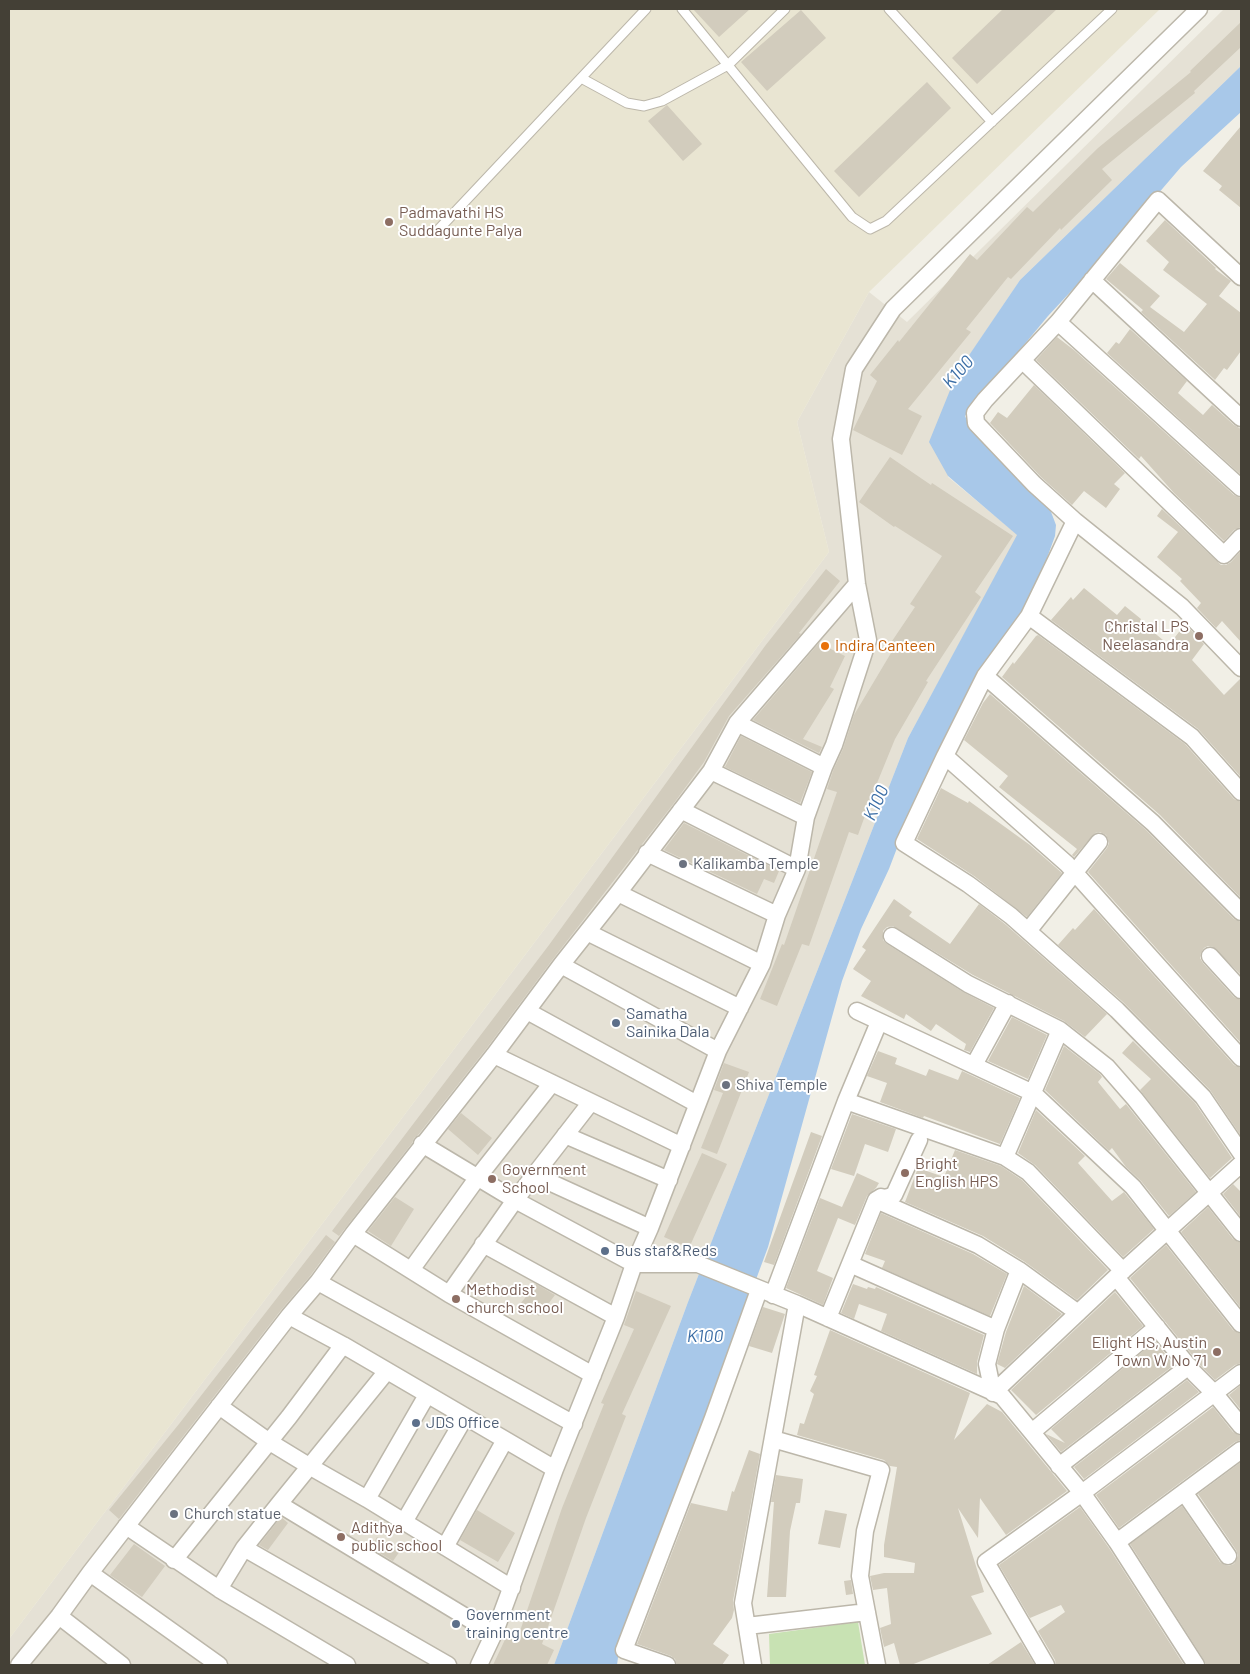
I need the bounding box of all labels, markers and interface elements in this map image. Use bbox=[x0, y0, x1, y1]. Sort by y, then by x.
place label: Padmavathi HS Suddagunte Palya bbox=[399, 203, 522, 241]
marker: Padmavathi HS Suddagunte Palya bbox=[383, 216, 395, 228]
water label: K100 bbox=[938, 351, 978, 393]
place label: Christal LPS Neelasandra bbox=[1102, 617, 1189, 655]
marker: Christal LPS Neelasandra bbox=[1193, 630, 1205, 642]
place label: Indira Canteen bbox=[835, 636, 935, 656]
marker: Indira Canteen bbox=[819, 640, 831, 652]
water label: K100 bbox=[859, 782, 893, 824]
place label: Kalikamba Temple bbox=[693, 854, 819, 874]
marker: Kalikamba Temple bbox=[677, 858, 689, 870]
place label: Samatha Sainika Dala bbox=[626, 1004, 709, 1042]
marker: Samatha Sainika Dala bbox=[610, 1017, 622, 1029]
place label: Shiva Temple bbox=[736, 1075, 828, 1095]
marker: Shiva Temple bbox=[720, 1079, 732, 1091]
place label: Bright English HPS bbox=[915, 1154, 998, 1192]
place label: Government School bbox=[502, 1160, 587, 1198]
marker: Bright English HPS bbox=[899, 1167, 911, 1179]
marker: Government School bbox=[486, 1173, 498, 1185]
place label: Bus staf&Reds bbox=[615, 1241, 717, 1261]
marker: Bus staf&Reds bbox=[599, 1245, 611, 1257]
place label: Methodist church school bbox=[466, 1280, 563, 1318]
marker: Methodist church school bbox=[450, 1293, 462, 1305]
water label: K100 bbox=[687, 1325, 723, 1347]
place label: Elight HS, Austin Town W No 71 bbox=[1092, 1333, 1207, 1371]
marker: Elight HS, Austin Town W No 71 bbox=[1211, 1346, 1223, 1358]
place label: JDS Office bbox=[426, 1413, 499, 1433]
marker: JDS Office bbox=[410, 1417, 422, 1429]
place label: Church statue bbox=[184, 1504, 281, 1524]
marker: Church statue bbox=[168, 1508, 180, 1520]
place label: Adithya public school bbox=[351, 1518, 442, 1556]
marker: Adithya public school bbox=[335, 1531, 347, 1543]
place label: Government training centre bbox=[466, 1605, 568, 1643]
marker: Government training centre bbox=[450, 1618, 462, 1630]

